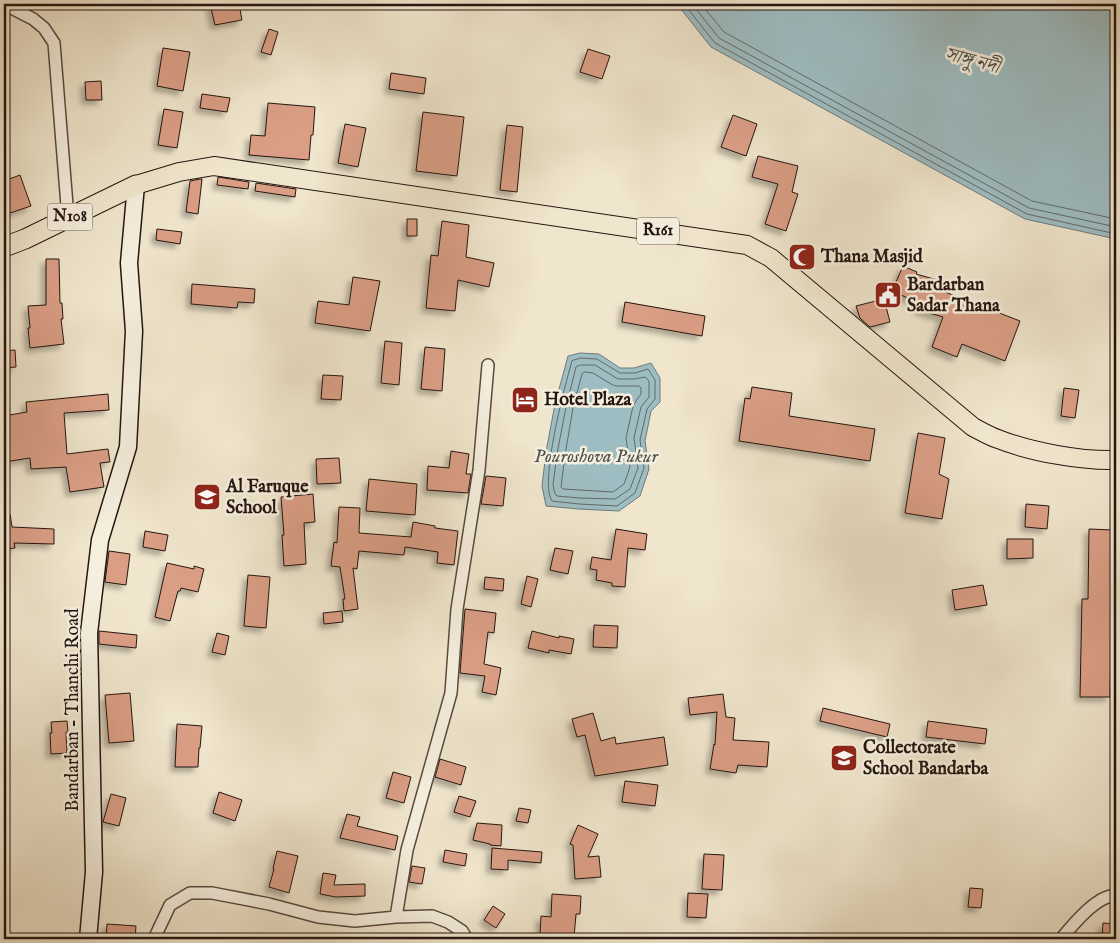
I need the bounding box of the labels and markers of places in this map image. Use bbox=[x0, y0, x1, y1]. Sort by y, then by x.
mosque icon: Thana Masjid bbox=[787, 242, 817, 272]
place label: Thana Masjid bbox=[820, 246, 923, 269]
place label: Bardarban Sadar Thana bbox=[907, 274, 1001, 318]
public building icon: Bardarban Sadar Thana bbox=[873, 280, 903, 310]
hotel icon: Hotel Plaza bbox=[510, 385, 540, 415]
place label: Hotel Plaza bbox=[544, 389, 633, 412]
place label: Al Faruque School bbox=[225, 476, 309, 520]
school or university icon: Al Faruque School bbox=[192, 482, 222, 512]
place label: Collectorate School Bandarba bbox=[863, 737, 990, 781]
school or university icon: Collectorate School Bandarba bbox=[829, 743, 859, 773]

